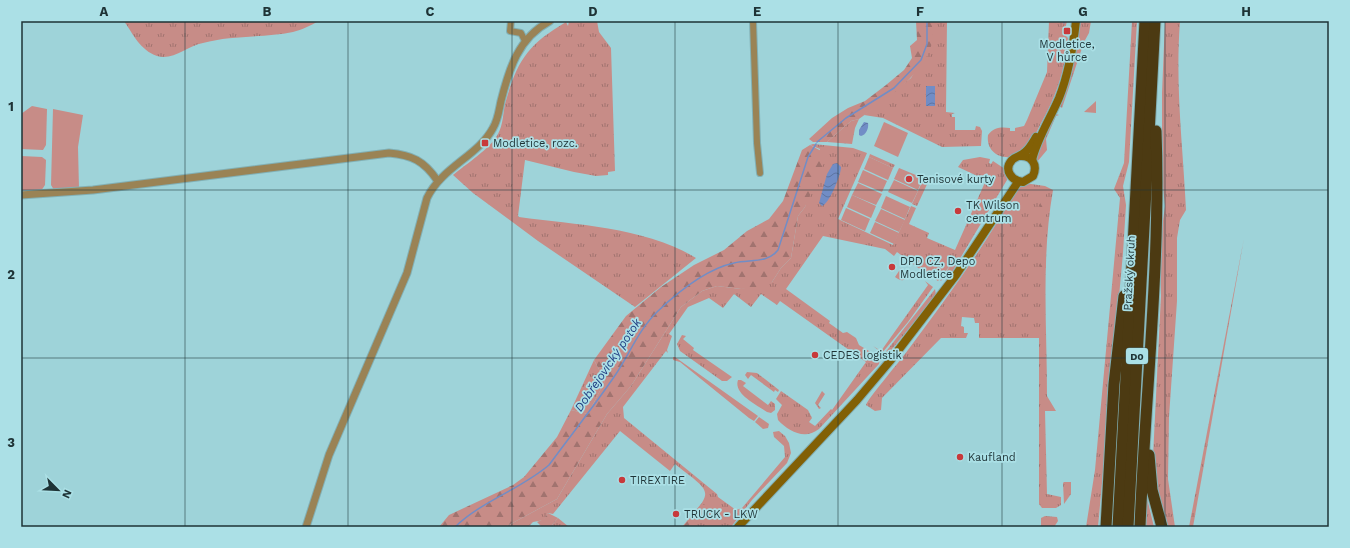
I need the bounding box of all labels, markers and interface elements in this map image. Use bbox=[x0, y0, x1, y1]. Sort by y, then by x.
text: A bbox=[100, 4, 109, 19]
text: B bbox=[263, 4, 272, 19]
text: C bbox=[426, 4, 435, 19]
text: D bbox=[588, 4, 598, 19]
text: E bbox=[753, 4, 761, 19]
text: F bbox=[916, 4, 924, 19]
text: G bbox=[1078, 4, 1088, 19]
text: H bbox=[1241, 4, 1251, 19]
marker: Modletice, V hůrce bbox=[1062, 26, 1072, 36]
place label: Modletice, V hůrce bbox=[1039, 38, 1095, 64]
text: 1 bbox=[8, 99, 14, 114]
place label: Modletice, rozc. bbox=[493, 137, 578, 150]
marker: Modletice, rozc. bbox=[480, 138, 490, 148]
place label: Tenisové kurty bbox=[917, 173, 995, 186]
marker: Tenisové kurty bbox=[904, 174, 914, 184]
place label: TK Wilson centrum bbox=[966, 199, 1019, 225]
marker: TK Wilson centrum bbox=[953, 206, 963, 216]
street label: Pražský okruh bbox=[1121, 235, 1138, 311]
place label: DPD CZ, Depo Modletice bbox=[900, 255, 975, 281]
marker: DPD CZ, Depo Modletice bbox=[887, 262, 897, 272]
text: 2 bbox=[7, 267, 15, 282]
water label: Dobřejovický potok bbox=[572, 316, 645, 414]
road number: D0 bbox=[1126, 348, 1148, 364]
place label: CEDES logistik bbox=[823, 349, 902, 362]
marker: CEDES logistik bbox=[810, 350, 820, 360]
text: 3 bbox=[7, 435, 15, 450]
place label: Kaufland bbox=[968, 451, 1016, 464]
marker: Kaufland bbox=[955, 452, 965, 462]
north arrow bbox=[38, 470, 78, 510]
place label: TIREXTIRE bbox=[630, 474, 685, 487]
marker: TIREXTIRE bbox=[617, 475, 627, 485]
text: N bbox=[59, 487, 74, 500]
place label: TRUCK - LKW bbox=[684, 508, 758, 521]
marker: TRUCK - LKW bbox=[671, 509, 681, 519]

